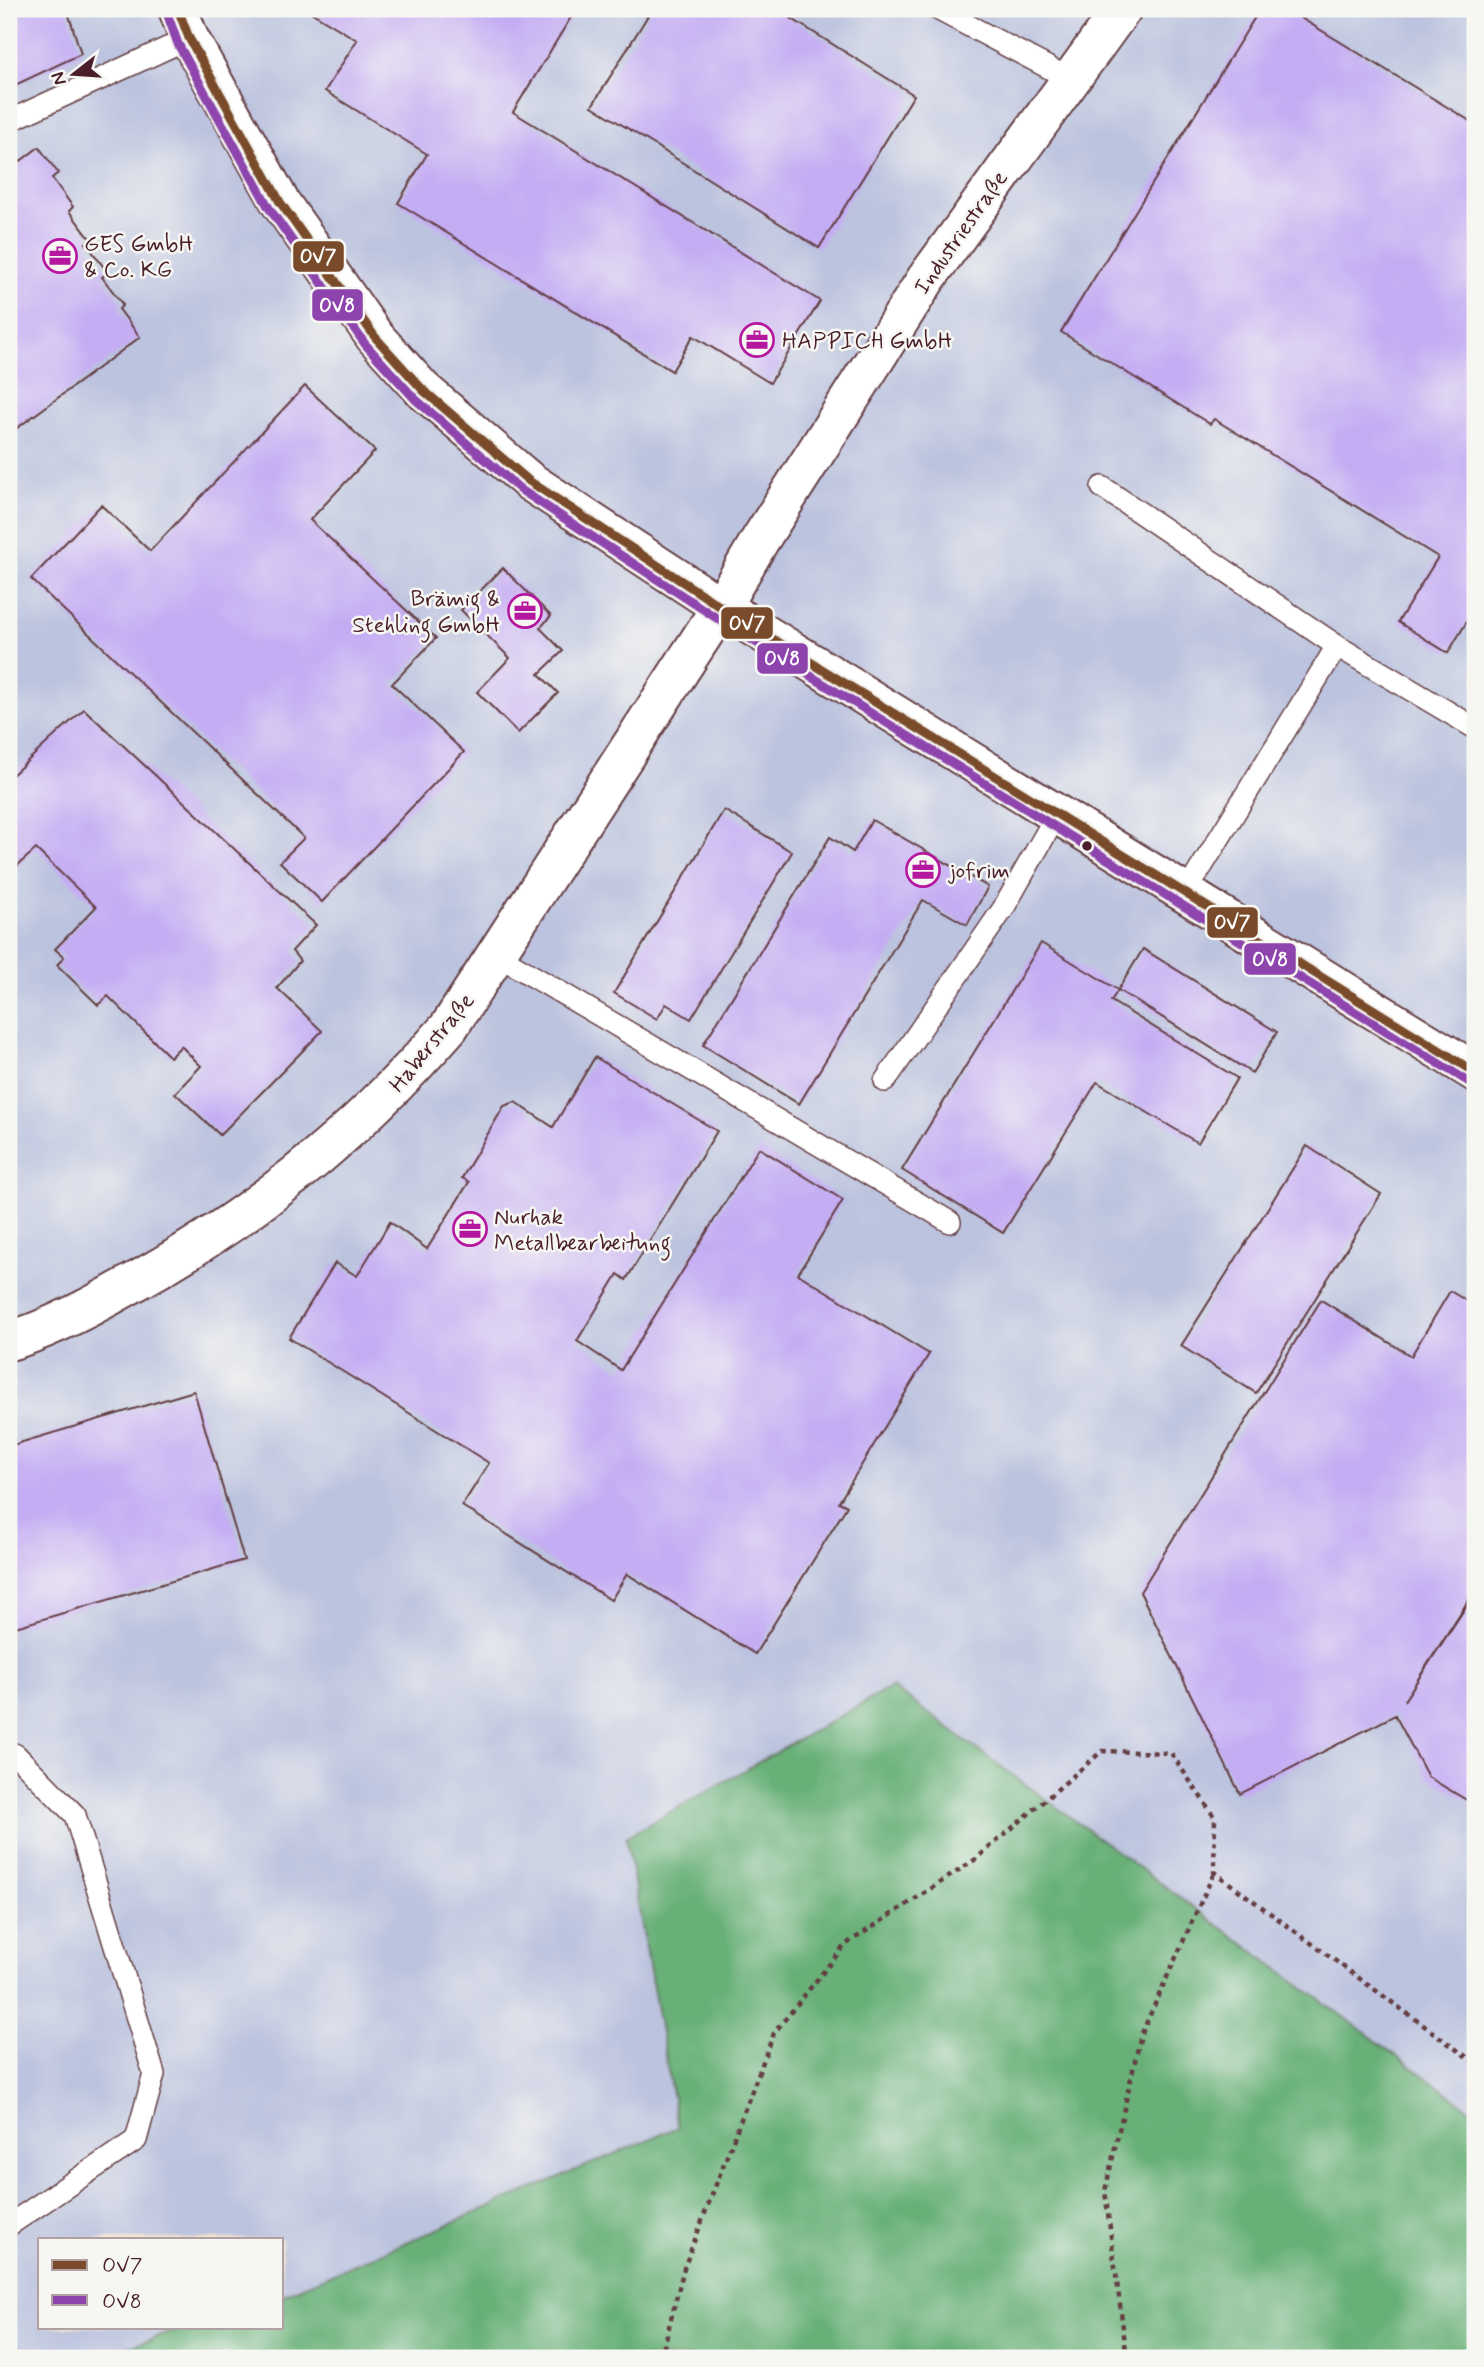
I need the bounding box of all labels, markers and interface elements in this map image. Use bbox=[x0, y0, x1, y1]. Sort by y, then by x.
north arrow bbox=[38, 38, 108, 108]
text: N bbox=[45, 69, 73, 88]
street label: Industriestraße bbox=[908, 165, 1016, 301]
place label: GES GmbH & Co. KG bbox=[84, 230, 193, 286]
office icon: GES GmbH & Co. KG bbox=[41, 237, 79, 275]
line badge: OV7 bbox=[292, 240, 345, 273]
text: OV7 bbox=[300, 245, 337, 270]
line badge: OV8 bbox=[311, 288, 364, 322]
text: OV8 bbox=[319, 294, 355, 319]
office icon: HAPPICH GmbH bbox=[738, 321, 776, 359]
place label: HAPPICH GmbH bbox=[782, 327, 952, 357]
place label: Brämig & Stehling GmbH bbox=[352, 585, 500, 643]
office icon: Brämig & Stehling GmbH bbox=[506, 592, 544, 630]
line badge: OV7 bbox=[720, 606, 774, 640]
text: OV7 bbox=[729, 612, 766, 637]
line badge: OV8 bbox=[756, 642, 809, 675]
text: OV8 bbox=[764, 647, 800, 672]
unlabelled marker bbox=[1080, 839, 1094, 853]
office icon: jofrim bbox=[904, 851, 942, 889]
place label: jofrim bbox=[947, 857, 1010, 887]
line badge: OV7 bbox=[1206, 906, 1259, 939]
text: OV7 bbox=[1214, 911, 1251, 936]
line badge: OV8 bbox=[1243, 942, 1297, 976]
text: OV8 bbox=[1252, 948, 1288, 973]
street label: Haberstraße bbox=[383, 987, 482, 1099]
place label: Nurhak Metallbearbeitung bbox=[494, 1203, 671, 1261]
office icon: Nurhak Metallbearbeitung bbox=[451, 1210, 489, 1248]
legend bbox=[38, 2238, 284, 2328]
text: OV7 bbox=[102, 2252, 143, 2280]
text: OV8 bbox=[102, 2288, 142, 2316]

